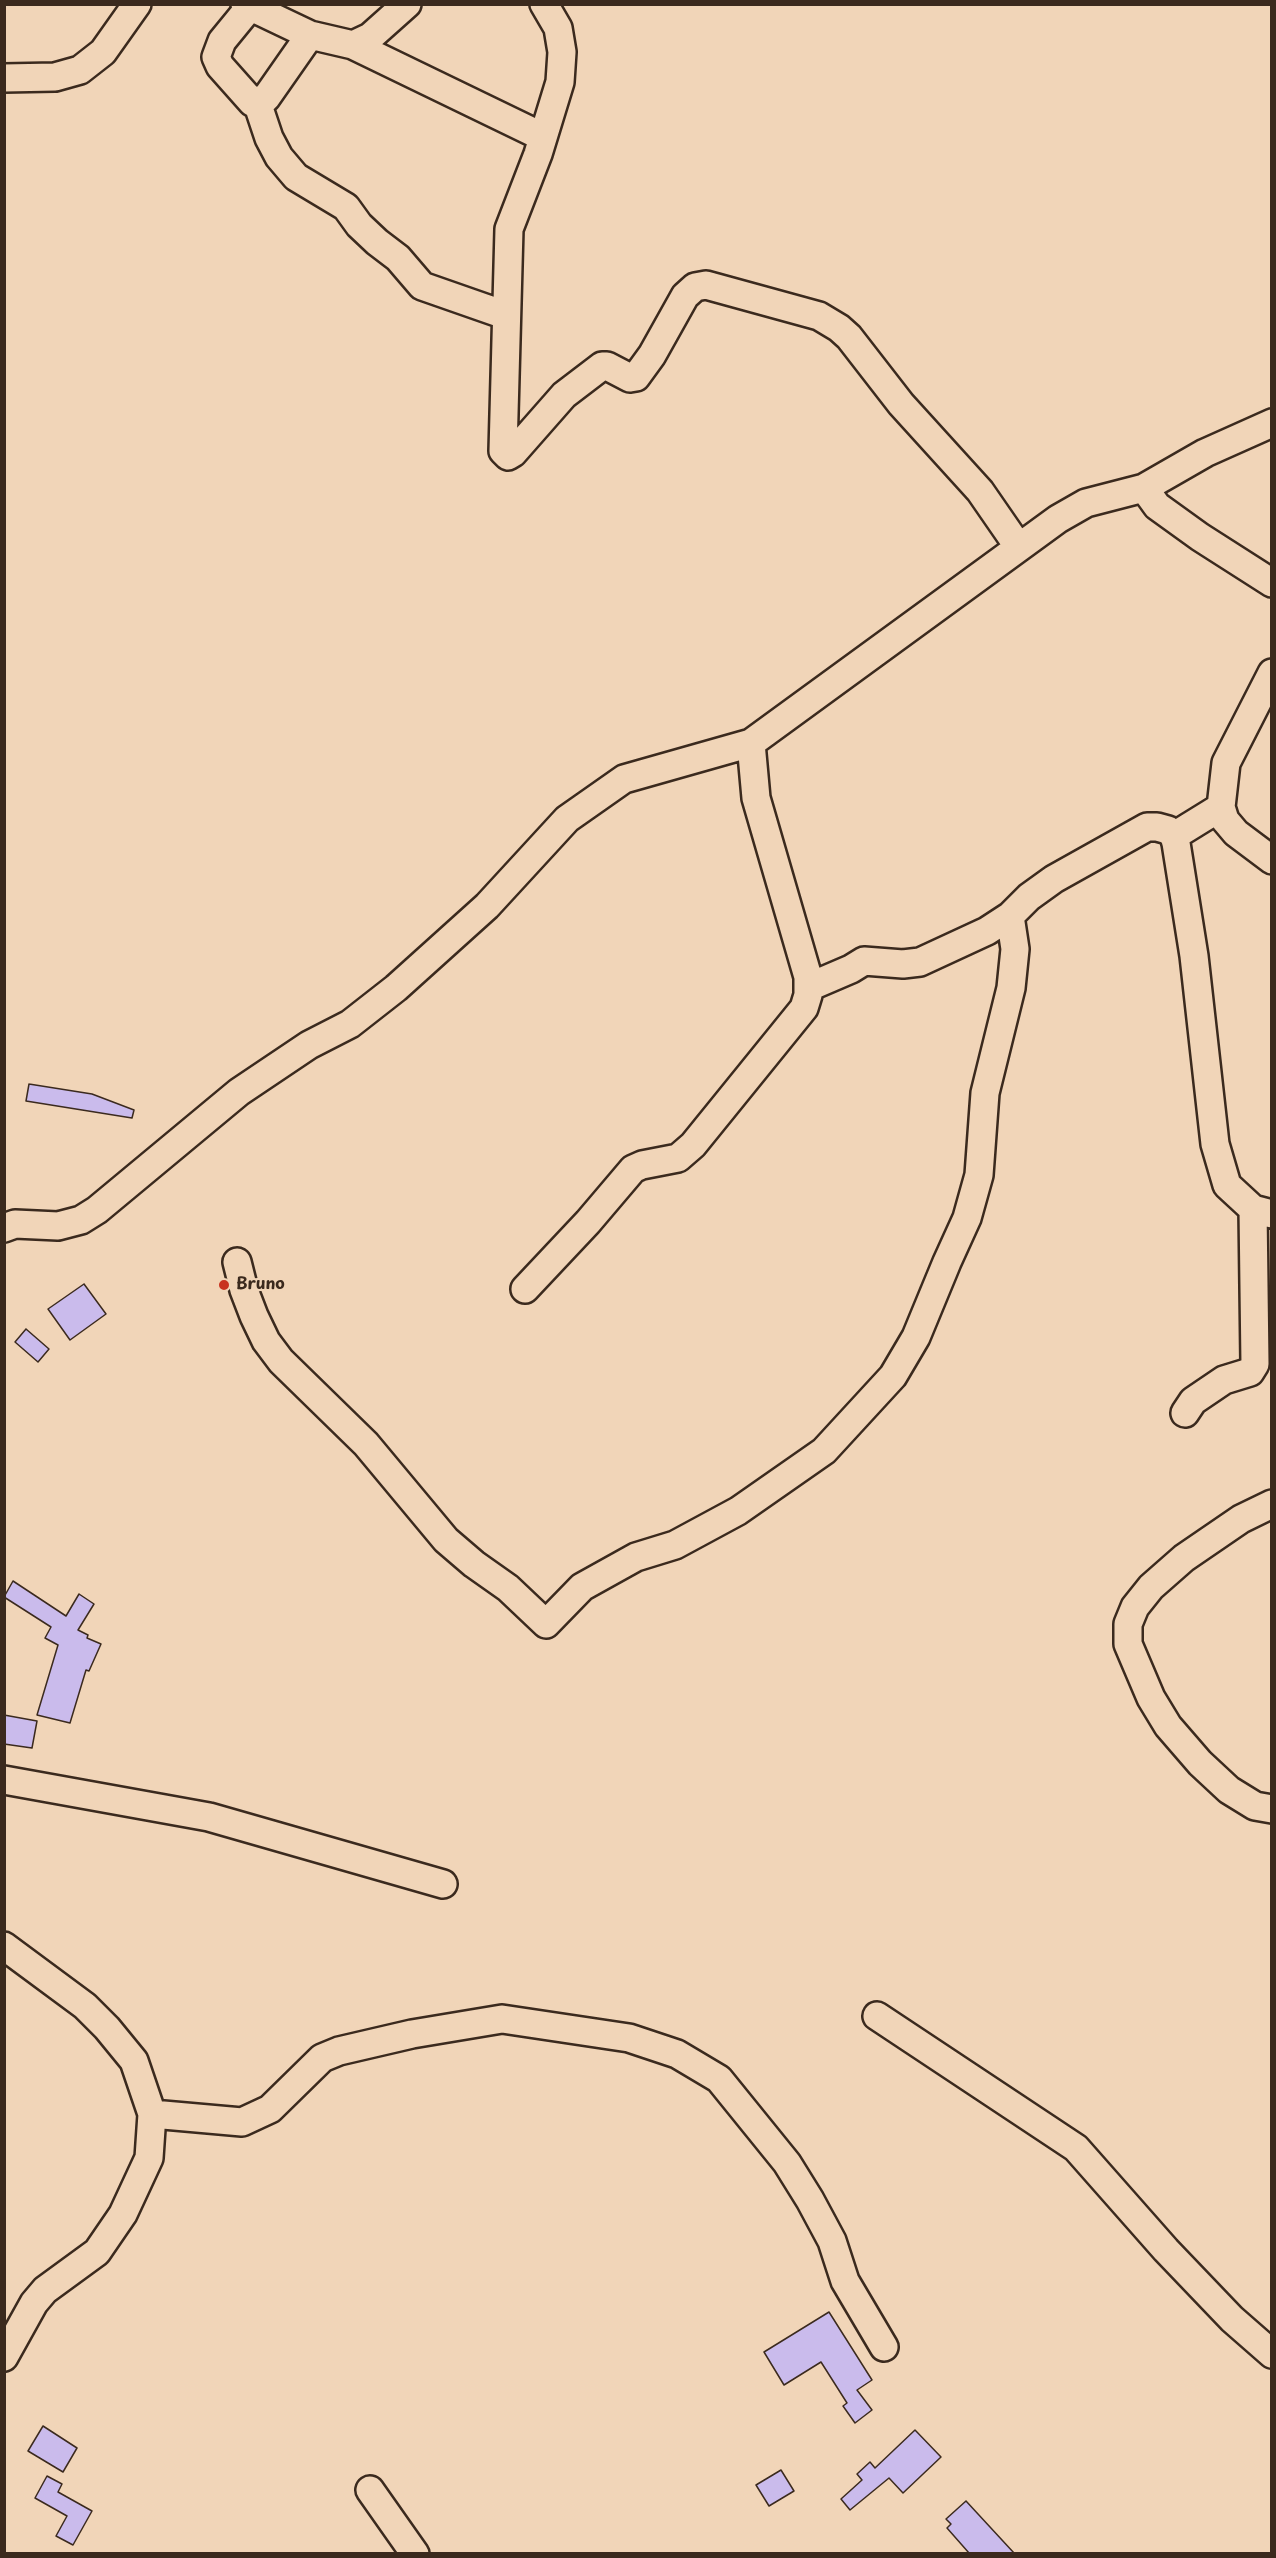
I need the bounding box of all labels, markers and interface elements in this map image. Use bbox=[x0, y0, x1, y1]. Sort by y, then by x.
place label: Bruno bbox=[236, 1275, 285, 1295]
marker: Bruno bbox=[217, 1278, 231, 1292]

